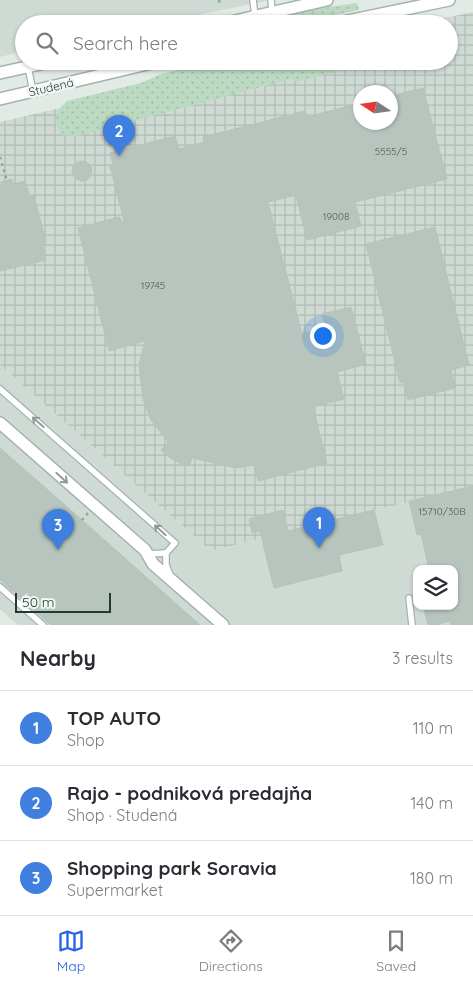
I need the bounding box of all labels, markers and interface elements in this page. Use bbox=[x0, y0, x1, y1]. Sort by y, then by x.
search box bbox=[15, 15, 458, 70]
icon: search bbox=[33, 29, 61, 57]
text: Search here bbox=[73, 31, 178, 55]
street label: Studená bbox=[27, 75, 75, 99]
north arrow bbox=[353, 85, 398, 130]
pin: 2 bbox=[103, 115, 135, 156]
house number: 5555/5 bbox=[375, 145, 407, 158]
house number: 19008 bbox=[323, 210, 349, 223]
house number: 19745 bbox=[141, 279, 165, 292]
your location bbox=[310, 323, 336, 349]
one-way arrow bbox=[32, 417, 45, 428]
one-way arrow bbox=[56, 473, 69, 484]
house number: 15710/30B bbox=[418, 505, 466, 518]
pin: 1 bbox=[303, 507, 335, 548]
pin: 3 bbox=[42, 509, 74, 550]
one-way arrow bbox=[153, 524, 166, 536]
map controls bbox=[413, 565, 458, 610]
button: layers bbox=[413, 565, 458, 610]
scale bar bbox=[15, 590, 111, 613]
text: 50 m bbox=[22, 593, 55, 611]
text: Nearby bbox=[20, 645, 96, 671]
text: 3 results bbox=[392, 648, 453, 668]
text: TOP AUTO bbox=[67, 706, 161, 730]
text: 1 bbox=[33, 718, 39, 738]
text: 110 m bbox=[413, 718, 453, 738]
text: Shop bbox=[67, 730, 104, 750]
text: Rajo - podniková predajňa bbox=[67, 781, 312, 805]
text: 2 bbox=[31, 793, 41, 813]
text: 140 m bbox=[410, 793, 453, 813]
text: Shop · Studená bbox=[67, 805, 178, 825]
text: Shopping park Soravia bbox=[67, 856, 277, 880]
text: 3 bbox=[32, 868, 40, 888]
text: 180 m bbox=[410, 868, 453, 888]
text: Supermarket bbox=[67, 880, 163, 900]
tab: Map bbox=[57, 927, 85, 975]
tab: Directions bbox=[199, 927, 263, 975]
tab: Saved bbox=[376, 927, 416, 975]

